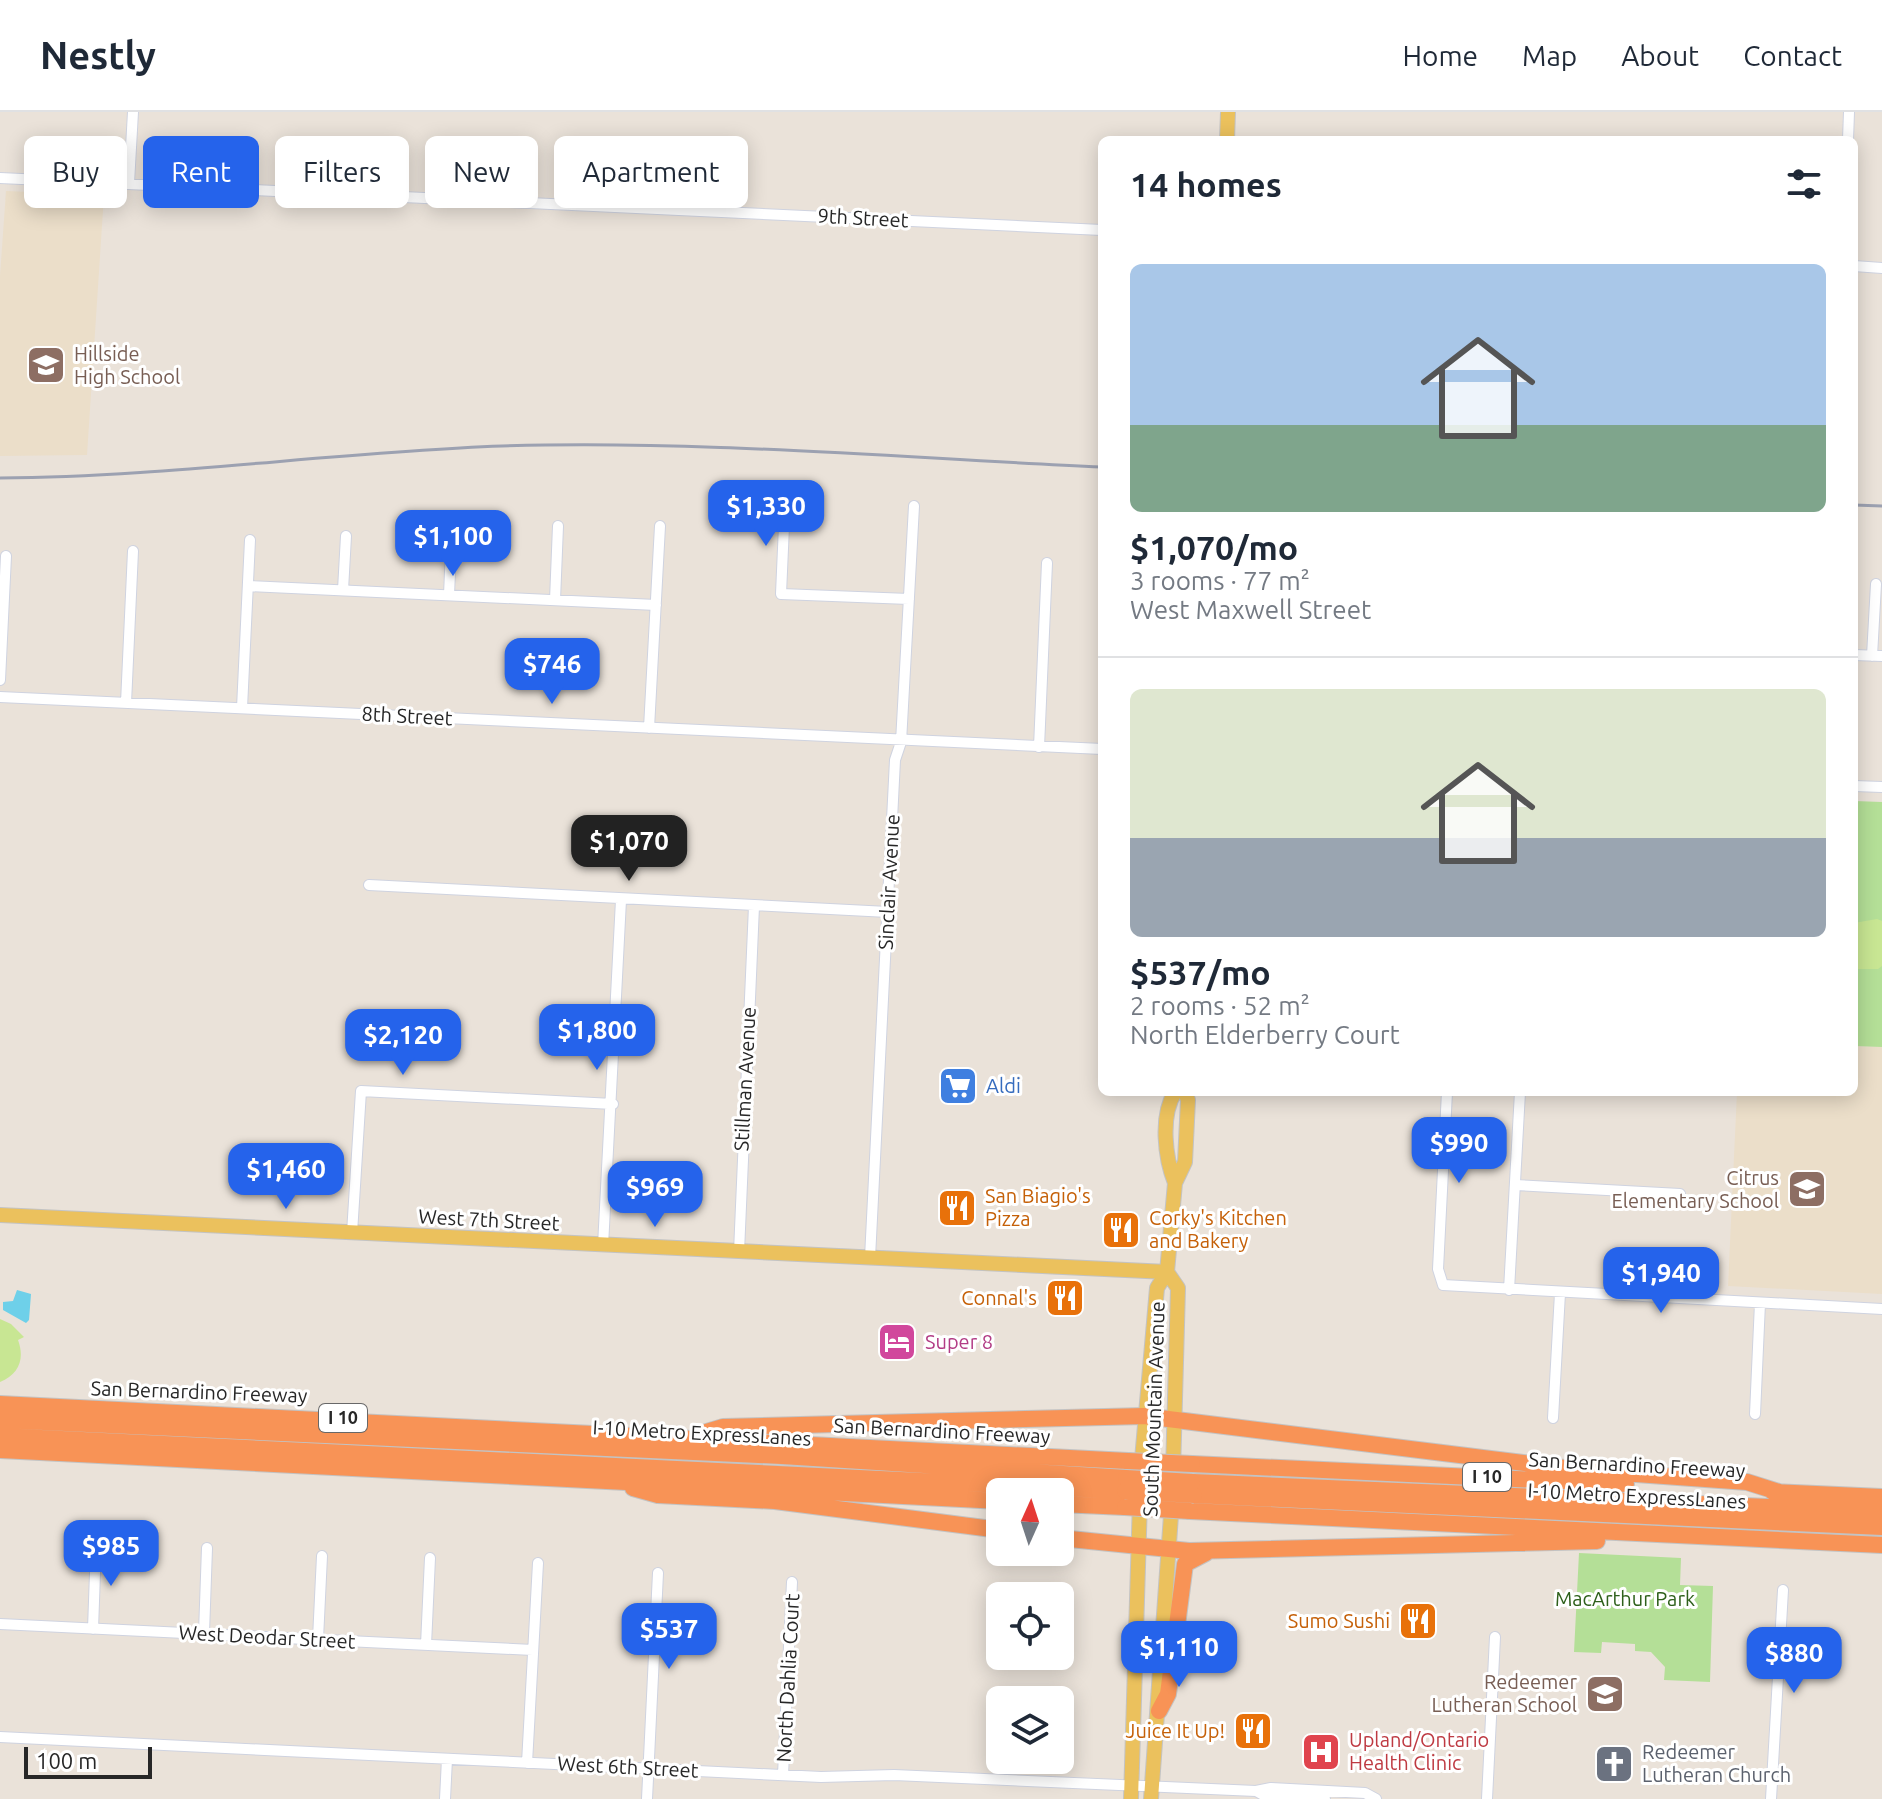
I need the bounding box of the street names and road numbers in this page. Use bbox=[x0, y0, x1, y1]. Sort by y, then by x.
street label: 9th Street bbox=[817, 204, 909, 231]
street label: 8th Street bbox=[361, 702, 453, 729]
street label: Sinclair Avenue bbox=[873, 813, 904, 950]
street label: Stillman Avenue bbox=[729, 1006, 760, 1152]
street label: West 7th Street bbox=[418, 1204, 560, 1235]
street label: South Mountain Avenue bbox=[1138, 1301, 1169, 1517]
street label: San Bernardino Freeway bbox=[90, 1376, 308, 1407]
road number: I 10 bbox=[319, 1404, 367, 1432]
street label: San Bernardino Freeway bbox=[833, 1413, 1051, 1448]
street label: I-10 Metro ExpressLanes bbox=[592, 1415, 812, 1450]
street label: San Bernardino Freeway bbox=[1528, 1447, 1746, 1482]
road number: I 10 bbox=[1463, 1463, 1511, 1491]
street label: I-10 Metro ExpressLanes bbox=[1527, 1478, 1747, 1513]
street label: North Dahlia Court bbox=[772, 1593, 803, 1763]
street label: West Deodar Street bbox=[178, 1620, 356, 1653]
street label: West 6th Street bbox=[557, 1751, 699, 1782]

